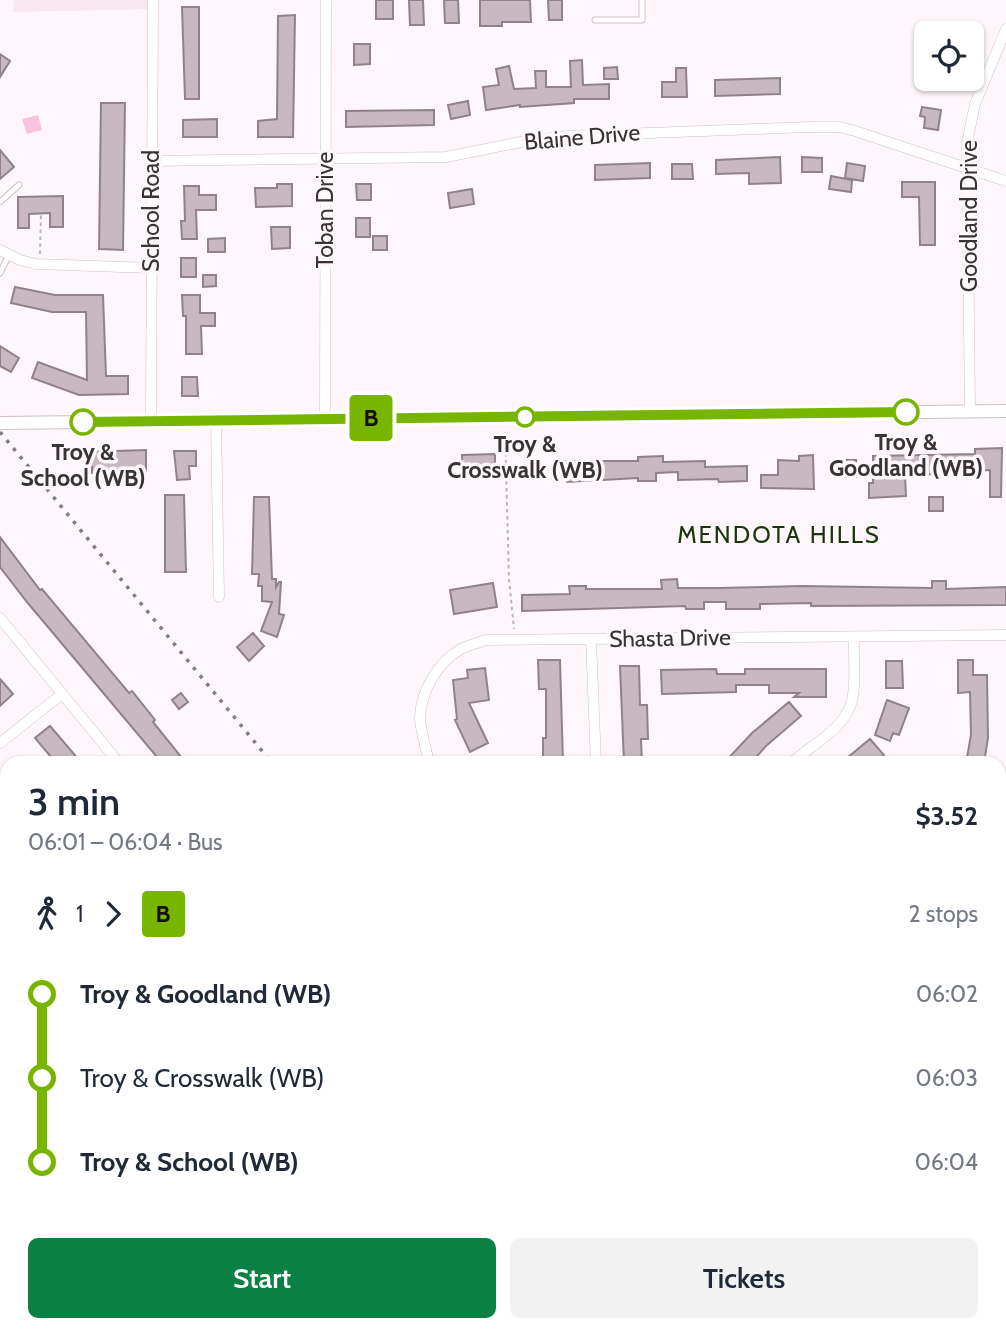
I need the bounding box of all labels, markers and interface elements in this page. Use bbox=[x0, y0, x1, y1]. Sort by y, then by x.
map controls bbox=[914, 21, 984, 91]
button: locate bbox=[914, 21, 984, 91]
street label: Blaine Drive bbox=[523, 118, 641, 156]
street label: Goodland Drive bbox=[955, 140, 983, 292]
street label: School Road bbox=[137, 150, 165, 272]
street label: Toban Drive bbox=[311, 152, 339, 268]
line badge: B bbox=[348, 395, 394, 441]
marker: Troy & Goodland (WB) bbox=[893, 399, 919, 425]
text: B bbox=[363, 403, 379, 432]
marker: Troy & Crosswalk (WB) bbox=[515, 407, 535, 427]
marker: Troy & School (WB) bbox=[70, 409, 96, 435]
place label: Troy & Goodland (WB) bbox=[829, 428, 983, 482]
place label: Troy & Crosswalk (WB) bbox=[447, 430, 603, 484]
place label: Troy & School (WB) bbox=[20, 438, 146, 492]
district label: MENDOTA HILLS bbox=[677, 520, 881, 549]
street label: Shasta Drive bbox=[609, 623, 731, 653]
text: 3 min bbox=[28, 778, 120, 825]
text: $3.52 bbox=[915, 800, 978, 832]
text: 06:01 – 06:04 · Bus bbox=[28, 828, 223, 856]
icon: walk bbox=[28, 895, 66, 933]
icon: forward bbox=[94, 895, 132, 933]
text: B bbox=[156, 899, 171, 928]
text: 1 bbox=[76, 900, 84, 928]
text: 2 stops bbox=[909, 900, 978, 928]
text: Troy & Goodland (WB) bbox=[80, 978, 331, 1010]
text: 06:02 bbox=[916, 980, 978, 1008]
text: Troy & Crosswalk (WB) bbox=[80, 1062, 324, 1094]
text: 06:03 bbox=[916, 1064, 978, 1092]
text: Troy & School (WB) bbox=[80, 1146, 298, 1178]
text: 06:04 bbox=[915, 1148, 978, 1176]
button: Start bbox=[28, 1238, 496, 1318]
button: Tickets bbox=[510, 1238, 978, 1318]

